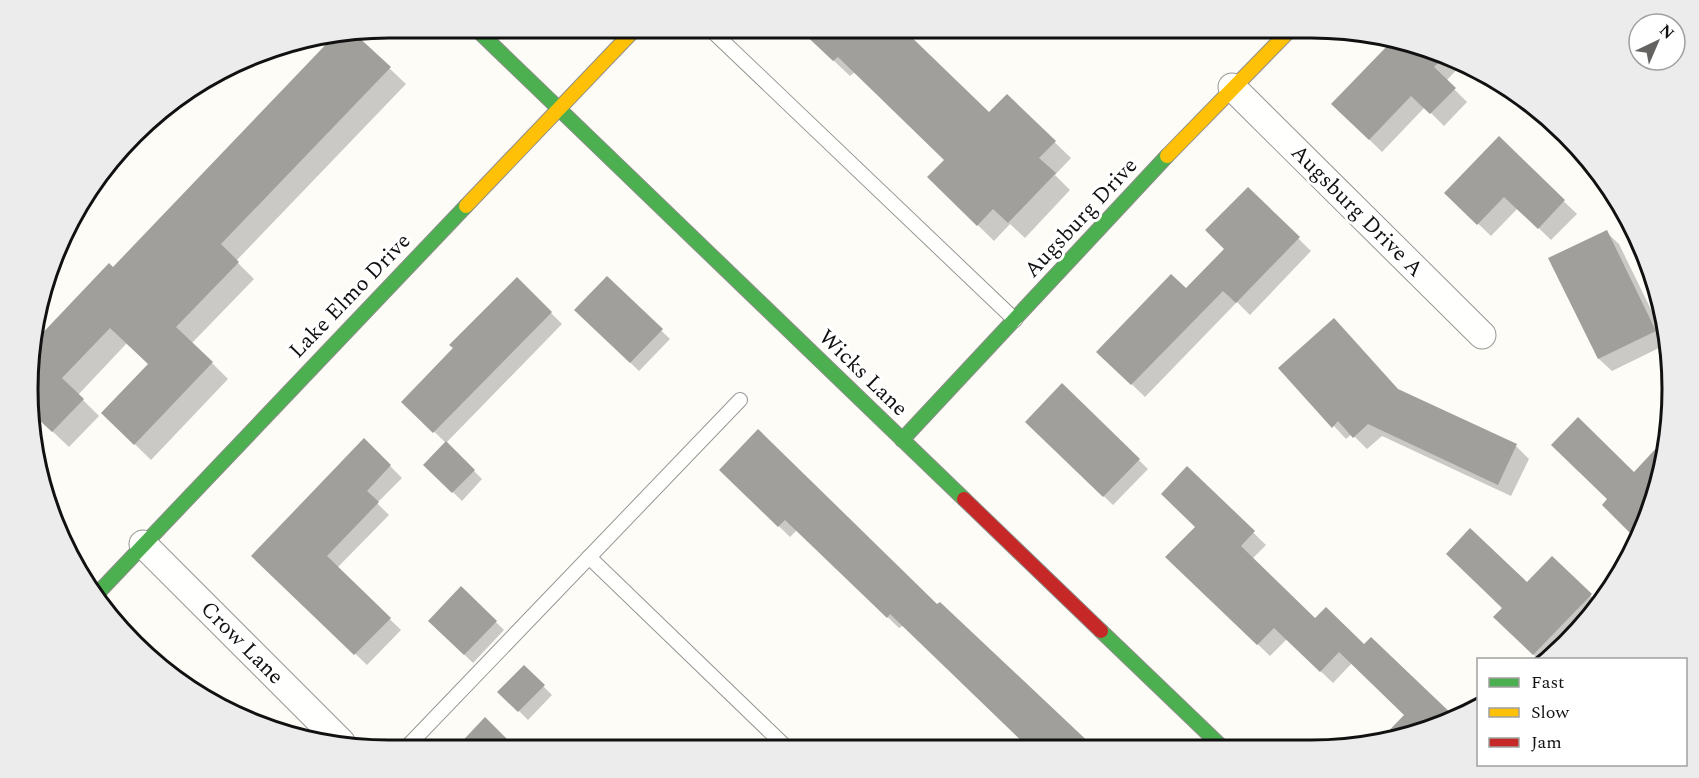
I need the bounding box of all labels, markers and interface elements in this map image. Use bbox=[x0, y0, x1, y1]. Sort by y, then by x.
north arrow bbox=[1627, 12, 1687, 72]
text: N bbox=[1654, 19, 1680, 45]
street label: Augsburg Drive A bbox=[1283, 137, 1431, 285]
street label: Augsburg Drive bbox=[1016, 150, 1146, 286]
street label: Lake Elmo Drive bbox=[281, 226, 419, 366]
street label: Wicks Lane bbox=[811, 322, 915, 424]
street label: Crow Lane bbox=[193, 594, 291, 692]
legend bbox=[1477, 658, 1687, 766]
text: Fast bbox=[1531, 669, 1564, 696]
text: Slow bbox=[1531, 699, 1570, 726]
text: Jam bbox=[1531, 729, 1562, 756]

